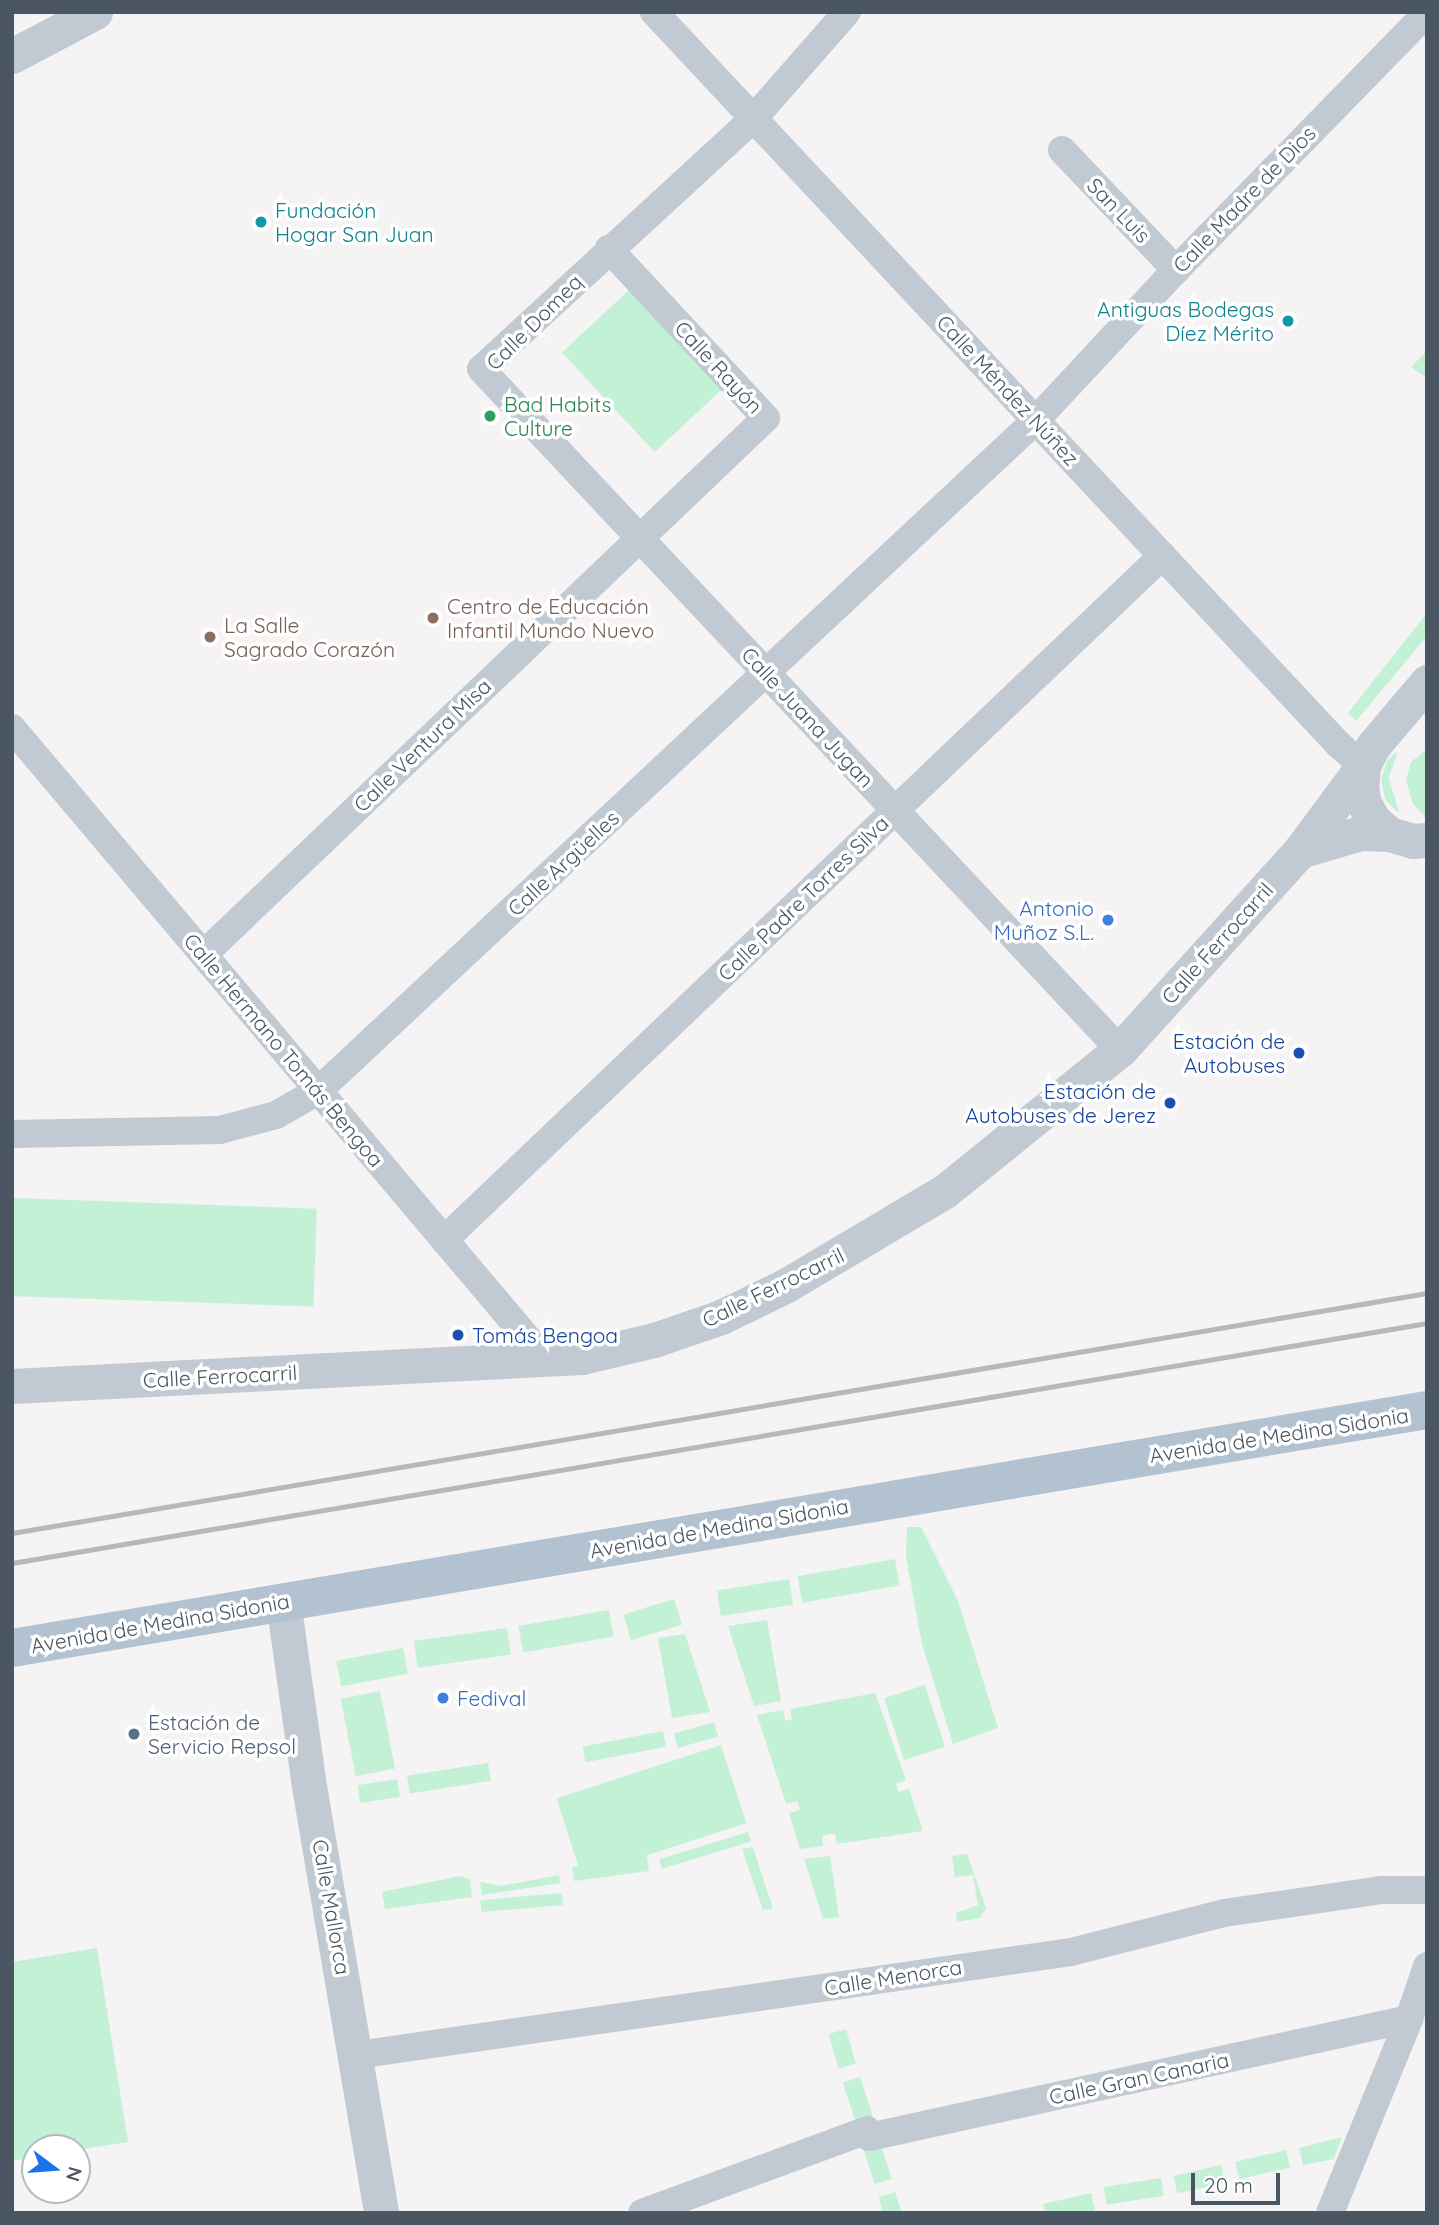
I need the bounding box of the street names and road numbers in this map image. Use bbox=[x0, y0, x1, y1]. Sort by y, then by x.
street label: Calle Madre de Dios bbox=[1168, 120, 1320, 278]
street label: San Luis bbox=[1082, 173, 1156, 247]
street label: Calle Domeq bbox=[481, 269, 587, 375]
street label: Calle Méndez Núñez bbox=[932, 310, 1084, 470]
street label: Calle Rayón bbox=[670, 316, 768, 418]
street label: Calle Juana Jugan bbox=[737, 642, 879, 792]
street label: Calle Ventura Misa bbox=[348, 673, 496, 817]
street label: Calle Argüelles bbox=[502, 805, 624, 921]
street label: Calle Padre Torres Silva bbox=[713, 810, 893, 986]
street label: Calle Ferrocarril bbox=[1156, 877, 1278, 1009]
street label: Calle Hermano Tomás Bengoa bbox=[179, 928, 389, 1172]
street label: Calle Ferrocarril bbox=[698, 1242, 848, 1332]
street label: Calle Ferrocarril bbox=[142, 1359, 298, 1393]
street label: Avenida de Medina Sidonia bbox=[1148, 1402, 1410, 1468]
street label: Avenida de Medina Sidonia bbox=[588, 1493, 850, 1563]
street label: Avenida de Medina Sidonia bbox=[29, 1588, 291, 1658]
street label: Calle Mallorca bbox=[308, 1837, 356, 1977]
street label: Calle Menorca bbox=[822, 1954, 964, 2000]
street label: Calle Gran Canaria bbox=[1047, 2047, 1231, 2109]

